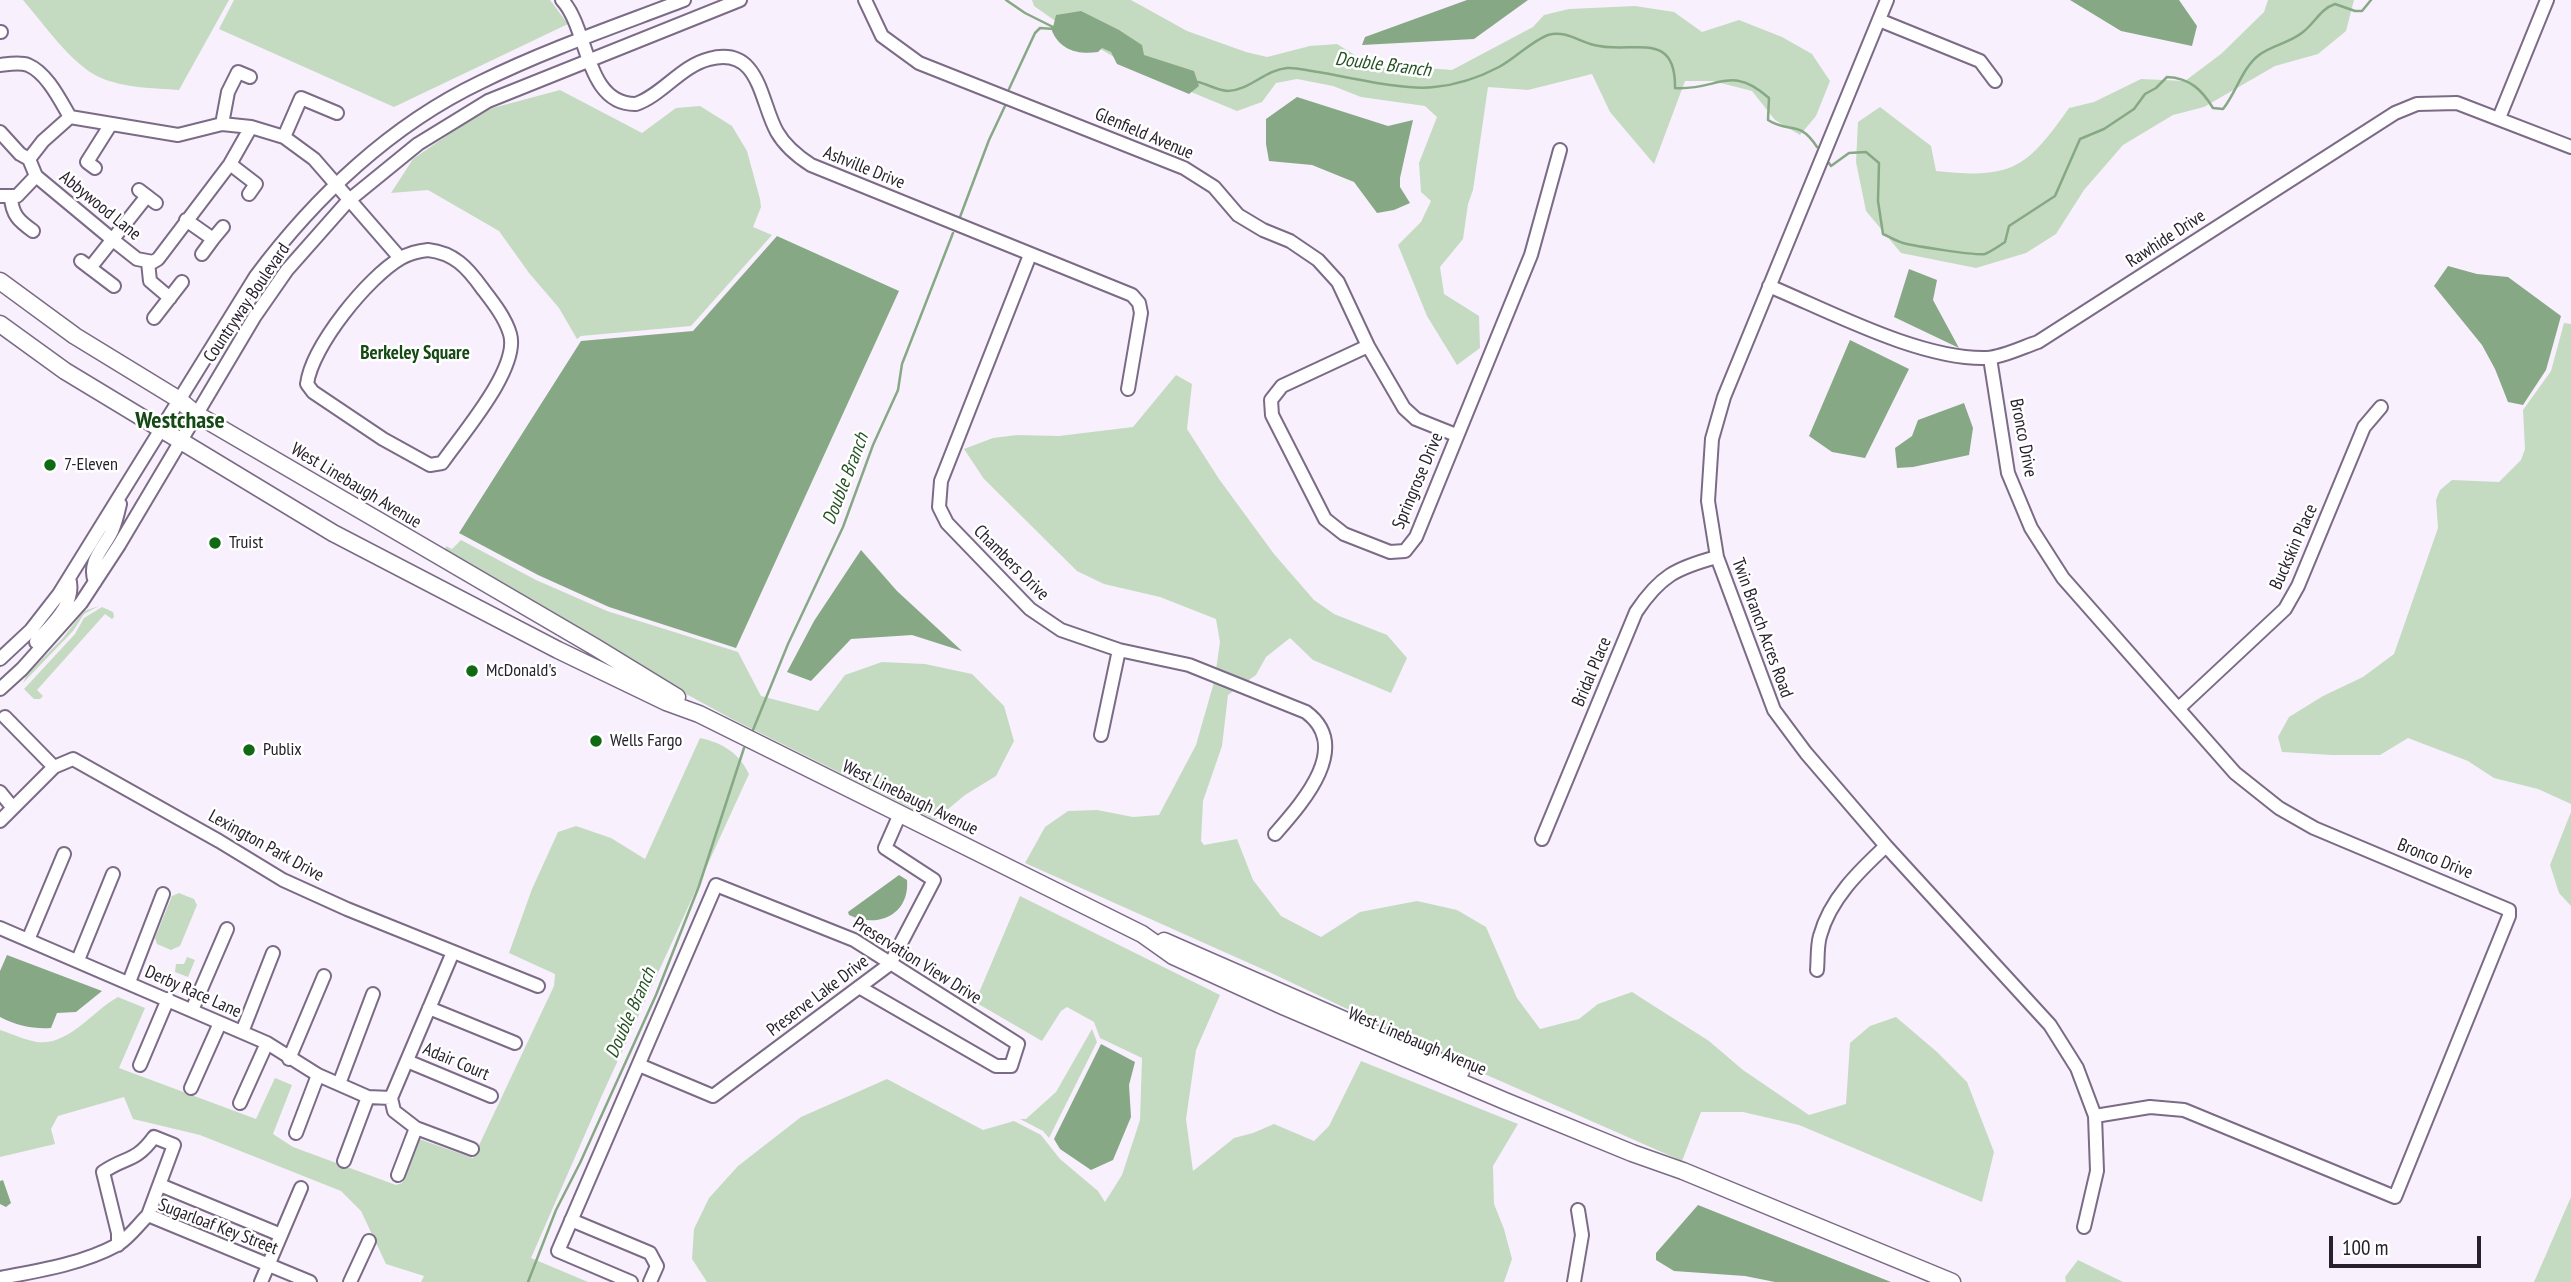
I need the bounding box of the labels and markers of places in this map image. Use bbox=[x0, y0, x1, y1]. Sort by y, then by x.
place label: 7-Eleven bbox=[64, 454, 118, 476]
marker: 7-Eleven bbox=[42, 457, 58, 473]
place label: Truist bbox=[229, 532, 263, 554]
marker: Truist bbox=[207, 535, 223, 551]
place label: McDonald's bbox=[486, 660, 557, 682]
marker: McDonald's bbox=[464, 663, 480, 679]
place label: Wells Fargo bbox=[610, 730, 682, 752]
marker: Wells Fargo bbox=[588, 733, 604, 749]
place label: Publix bbox=[263, 739, 302, 761]
marker: Publix bbox=[241, 742, 257, 758]

